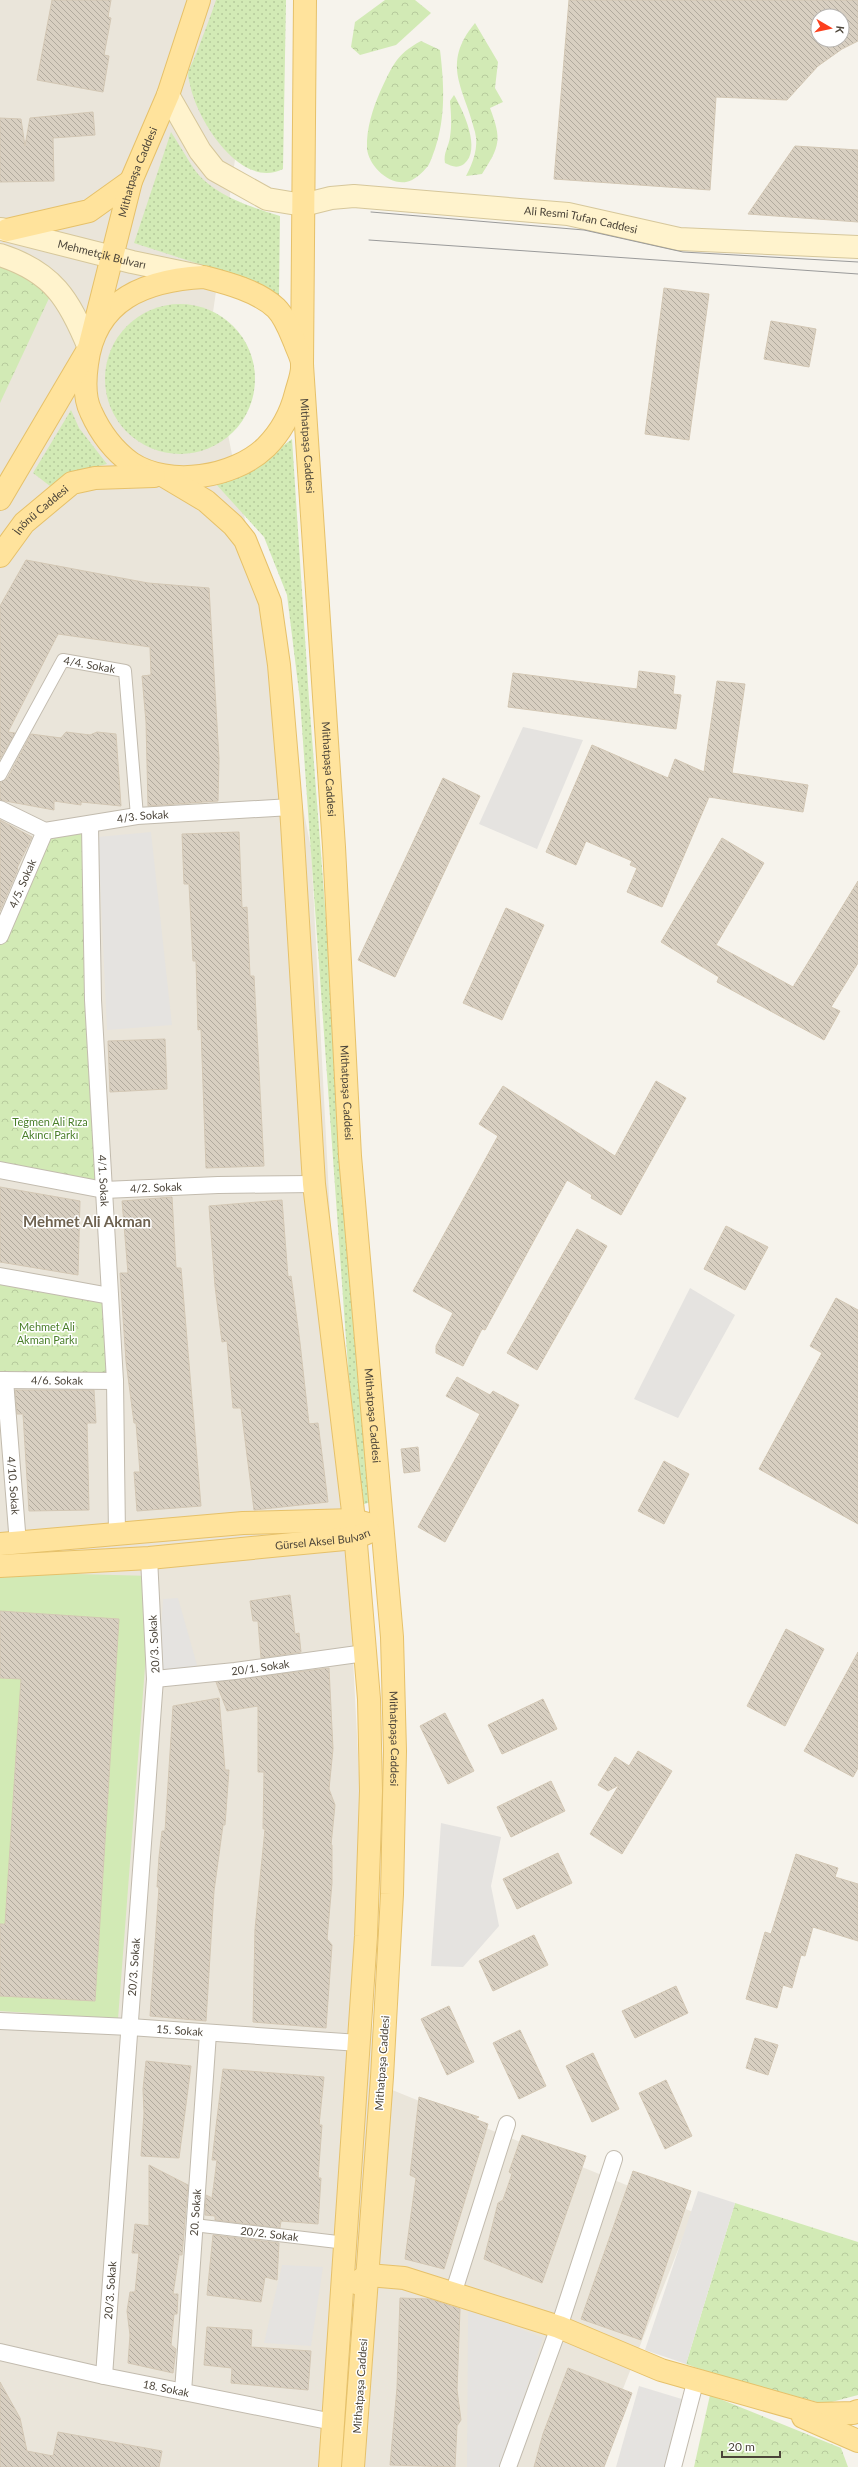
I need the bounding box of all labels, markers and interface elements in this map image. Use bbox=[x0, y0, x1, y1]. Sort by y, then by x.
north arrow bbox=[810, 8, 850, 48]
text: K bbox=[833, 25, 847, 35]
street label: Mithatpaşa Caddesi bbox=[115, 124, 160, 218]
street label: Ali Resmi Tufan Caddesi bbox=[524, 203, 639, 236]
street label: Mehmetçik Bulvarı bbox=[56, 237, 147, 271]
street label: Mithatpaşa Caddesi bbox=[298, 398, 318, 494]
street label: İnönü Caddesi bbox=[11, 482, 71, 537]
street label: 4/4. Sokak bbox=[63, 653, 117, 675]
street label: Mithatpaşa Caddesi bbox=[320, 721, 339, 817]
street label: 4/3. Sokak bbox=[116, 807, 169, 825]
street label: 4/5. Sokak bbox=[6, 857, 38, 910]
street label: Mithatpaşa Caddesi bbox=[338, 1045, 356, 1141]
park label: Teğmen Ali Rıza Akıncı Parkı bbox=[12, 1115, 88, 1141]
street label: 4/1. Sokak bbox=[96, 1154, 112, 1207]
street label: 4/2. Sokak bbox=[130, 1180, 183, 1195]
district label: Mehmet Ali Akman bbox=[23, 1212, 151, 1230]
park label: Mehmet Ali Akman Parkı bbox=[17, 1320, 77, 1346]
street label: Mithatpaşa Caddesi bbox=[363, 1367, 384, 1464]
street label: 4/6. Sokak bbox=[31, 1373, 83, 1387]
street label: 4/10. Sokak bbox=[5, 1456, 23, 1516]
street label: Gürsel Aksel Bulvarı bbox=[274, 1525, 372, 1552]
street label: 20/3. Sokak bbox=[145, 1614, 162, 1673]
street label: 20/1. Sokak bbox=[231, 1656, 291, 1677]
street label: Mithatpaşa Caddesi bbox=[387, 1691, 402, 1787]
street label: 20/3. Sokak bbox=[125, 1937, 142, 1997]
street label: Mithatpaşa Caddesi bbox=[372, 2015, 391, 2111]
street label: 15. Sokak bbox=[156, 2022, 204, 2038]
street label: 20. Sokak bbox=[187, 2188, 203, 2236]
street label: 20/2. Sokak bbox=[240, 2224, 300, 2243]
street label: 20/3. Sokak bbox=[101, 2260, 118, 2320]
street label: Mithatpaşa Caddesi bbox=[350, 2338, 369, 2434]
street label: 18. Sokak bbox=[142, 2377, 191, 2399]
scale bar bbox=[722, 2433, 780, 2459]
text: 20 m bbox=[728, 2439, 755, 2454]

